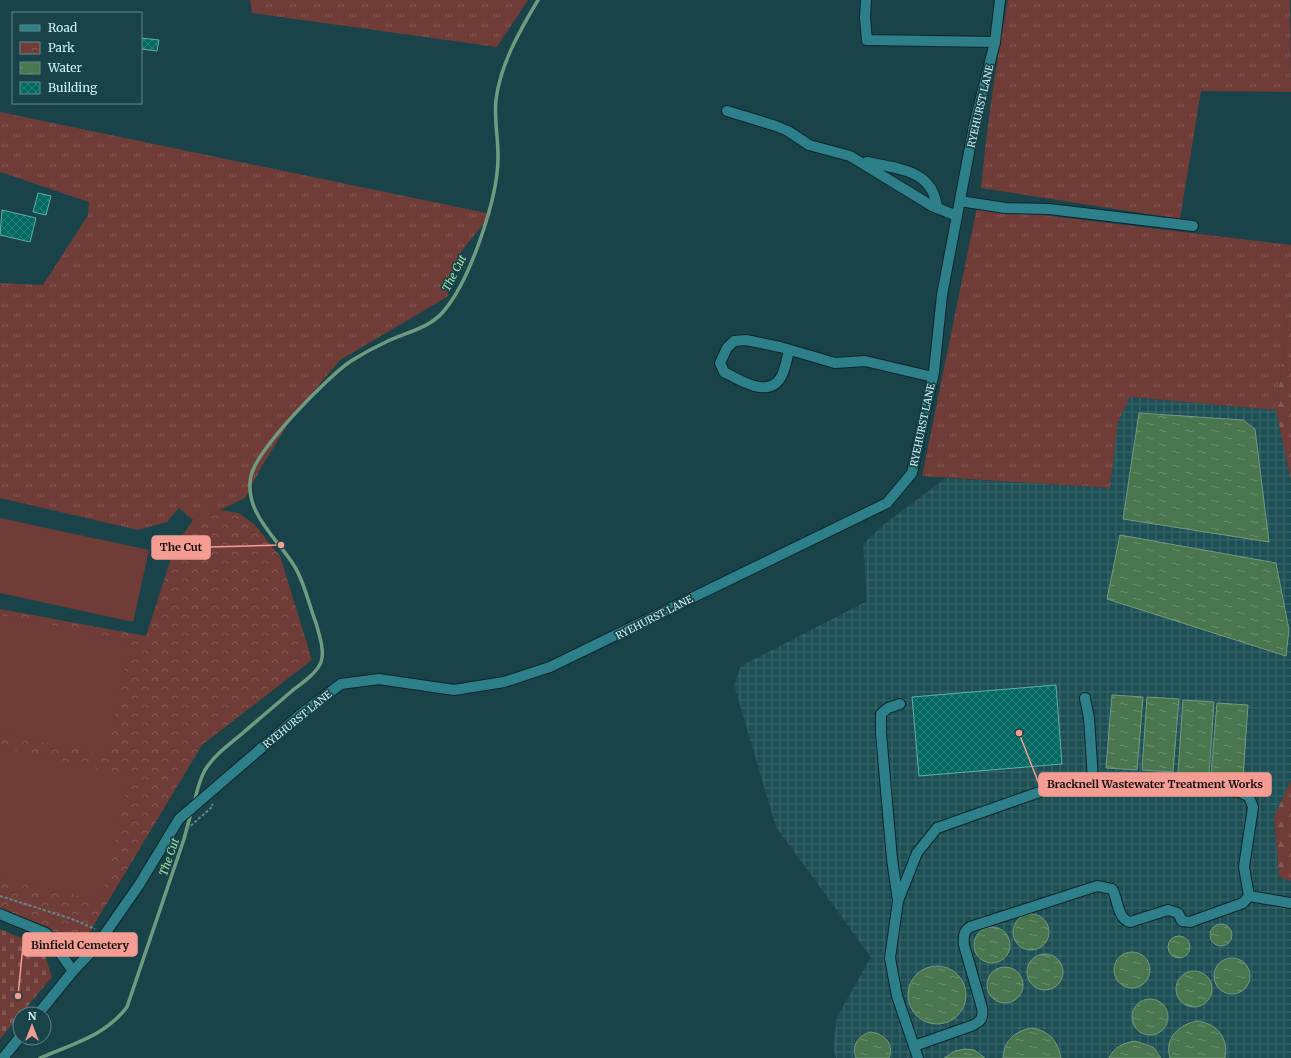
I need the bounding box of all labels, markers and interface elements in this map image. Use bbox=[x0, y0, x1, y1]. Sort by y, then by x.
legend bbox=[12, 12, 142, 104]
text: Road bbox=[48, 20, 77, 35]
text: Park bbox=[48, 40, 75, 55]
text: Water bbox=[47, 60, 83, 75]
street label: RYEHURST LANE bbox=[965, 63, 996, 149]
text: Building bbox=[48, 80, 98, 95]
water label: The Cut bbox=[439, 252, 469, 294]
street label: RYEHURST LANE bbox=[907, 382, 938, 468]
callout: The Cut bbox=[152, 536, 210, 559]
text: The Cut bbox=[160, 540, 203, 554]
street label: RYEHURST LANE bbox=[614, 592, 696, 642]
street label: RYEHURST LANE bbox=[260, 687, 335, 751]
callout: Bracknell Wastewater Treatment Works bbox=[1039, 773, 1271, 796]
text: Bracknell Wastewater Treatment Works bbox=[1047, 777, 1263, 791]
water label: The Cut bbox=[156, 836, 182, 878]
callout: Binfield Cemetery bbox=[23, 933, 137, 956]
text: Binfield Cemetery bbox=[31, 938, 129, 952]
north arrow bbox=[12, 1006, 52, 1046]
text: N bbox=[28, 1009, 37, 1023]

